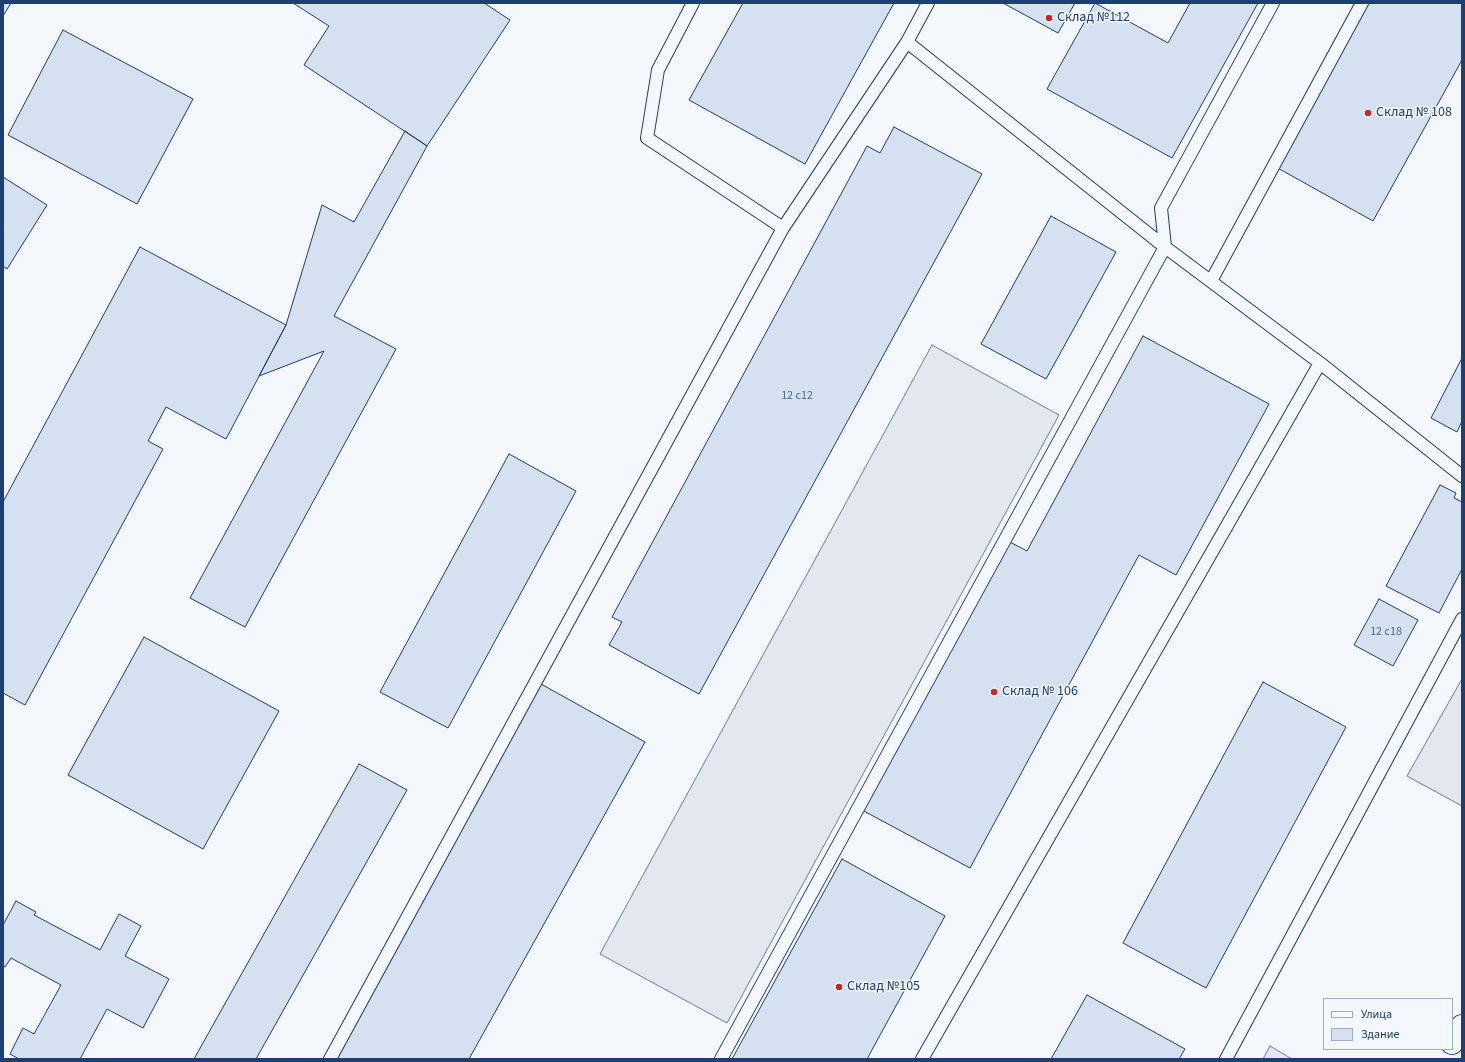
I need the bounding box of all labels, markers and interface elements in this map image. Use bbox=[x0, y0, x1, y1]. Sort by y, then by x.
place label: Склад №112 bbox=[1057, 10, 1130, 26]
marker: Склад №112 bbox=[1044, 13, 1054, 23]
place label: Склад № 108 bbox=[1376, 105, 1452, 121]
marker: Склад № 108 bbox=[1363, 108, 1373, 118]
house number: 12 с12 bbox=[781, 389, 813, 403]
house number: 12 с18 bbox=[1370, 625, 1402, 639]
place label: Склад № 106 bbox=[1002, 684, 1078, 700]
marker: Склад № 106 bbox=[989, 687, 999, 697]
place label: Склад №105 bbox=[847, 979, 920, 995]
marker: Склад №105 bbox=[834, 982, 844, 992]
legend bbox=[1323, 998, 1453, 1050]
text: Улица bbox=[1361, 1006, 1392, 1023]
text: Здание bbox=[1361, 1026, 1400, 1043]

